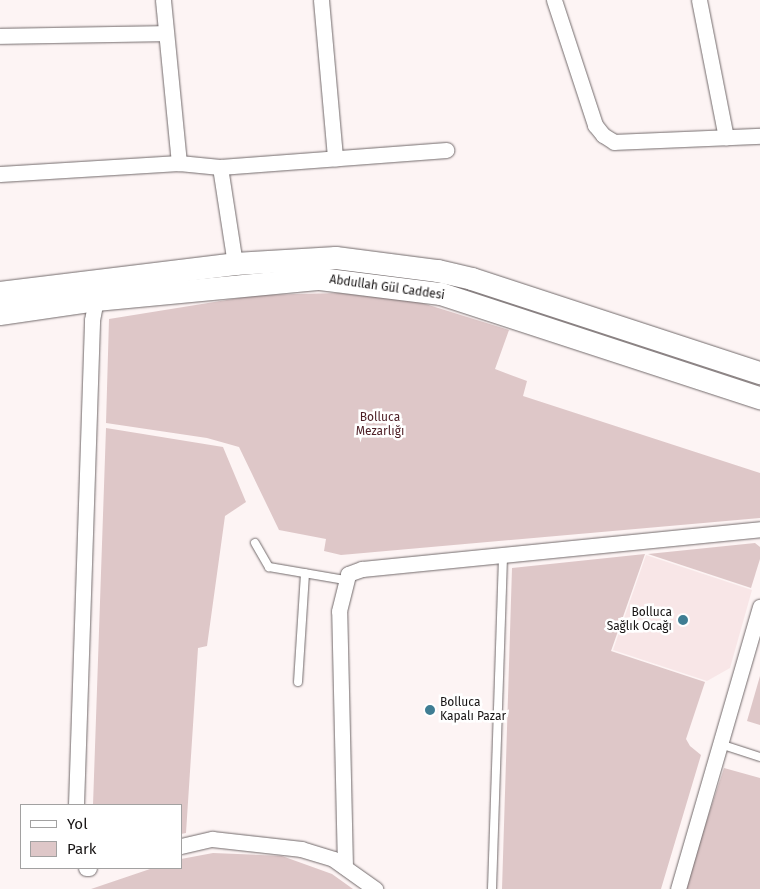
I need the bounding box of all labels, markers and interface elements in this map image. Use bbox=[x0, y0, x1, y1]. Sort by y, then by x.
street label: Abdullah Gül Caddesi bbox=[328, 273, 446, 303]
park label: Bolluca Mezarlığı bbox=[356, 411, 404, 439]
place label: Bolluca Sağlık Ocağı bbox=[607, 606, 672, 634]
marker: Bolluca Sağlık Ocağı bbox=[676, 613, 690, 627]
place label: Bolluca Kapalı Pazar bbox=[440, 696, 506, 724]
marker: Bolluca Kapalı Pazar bbox=[424, 704, 436, 716]
legend bbox=[20, 804, 182, 869]
text: Yol bbox=[67, 815, 88, 833]
text: Park bbox=[67, 840, 97, 858]

